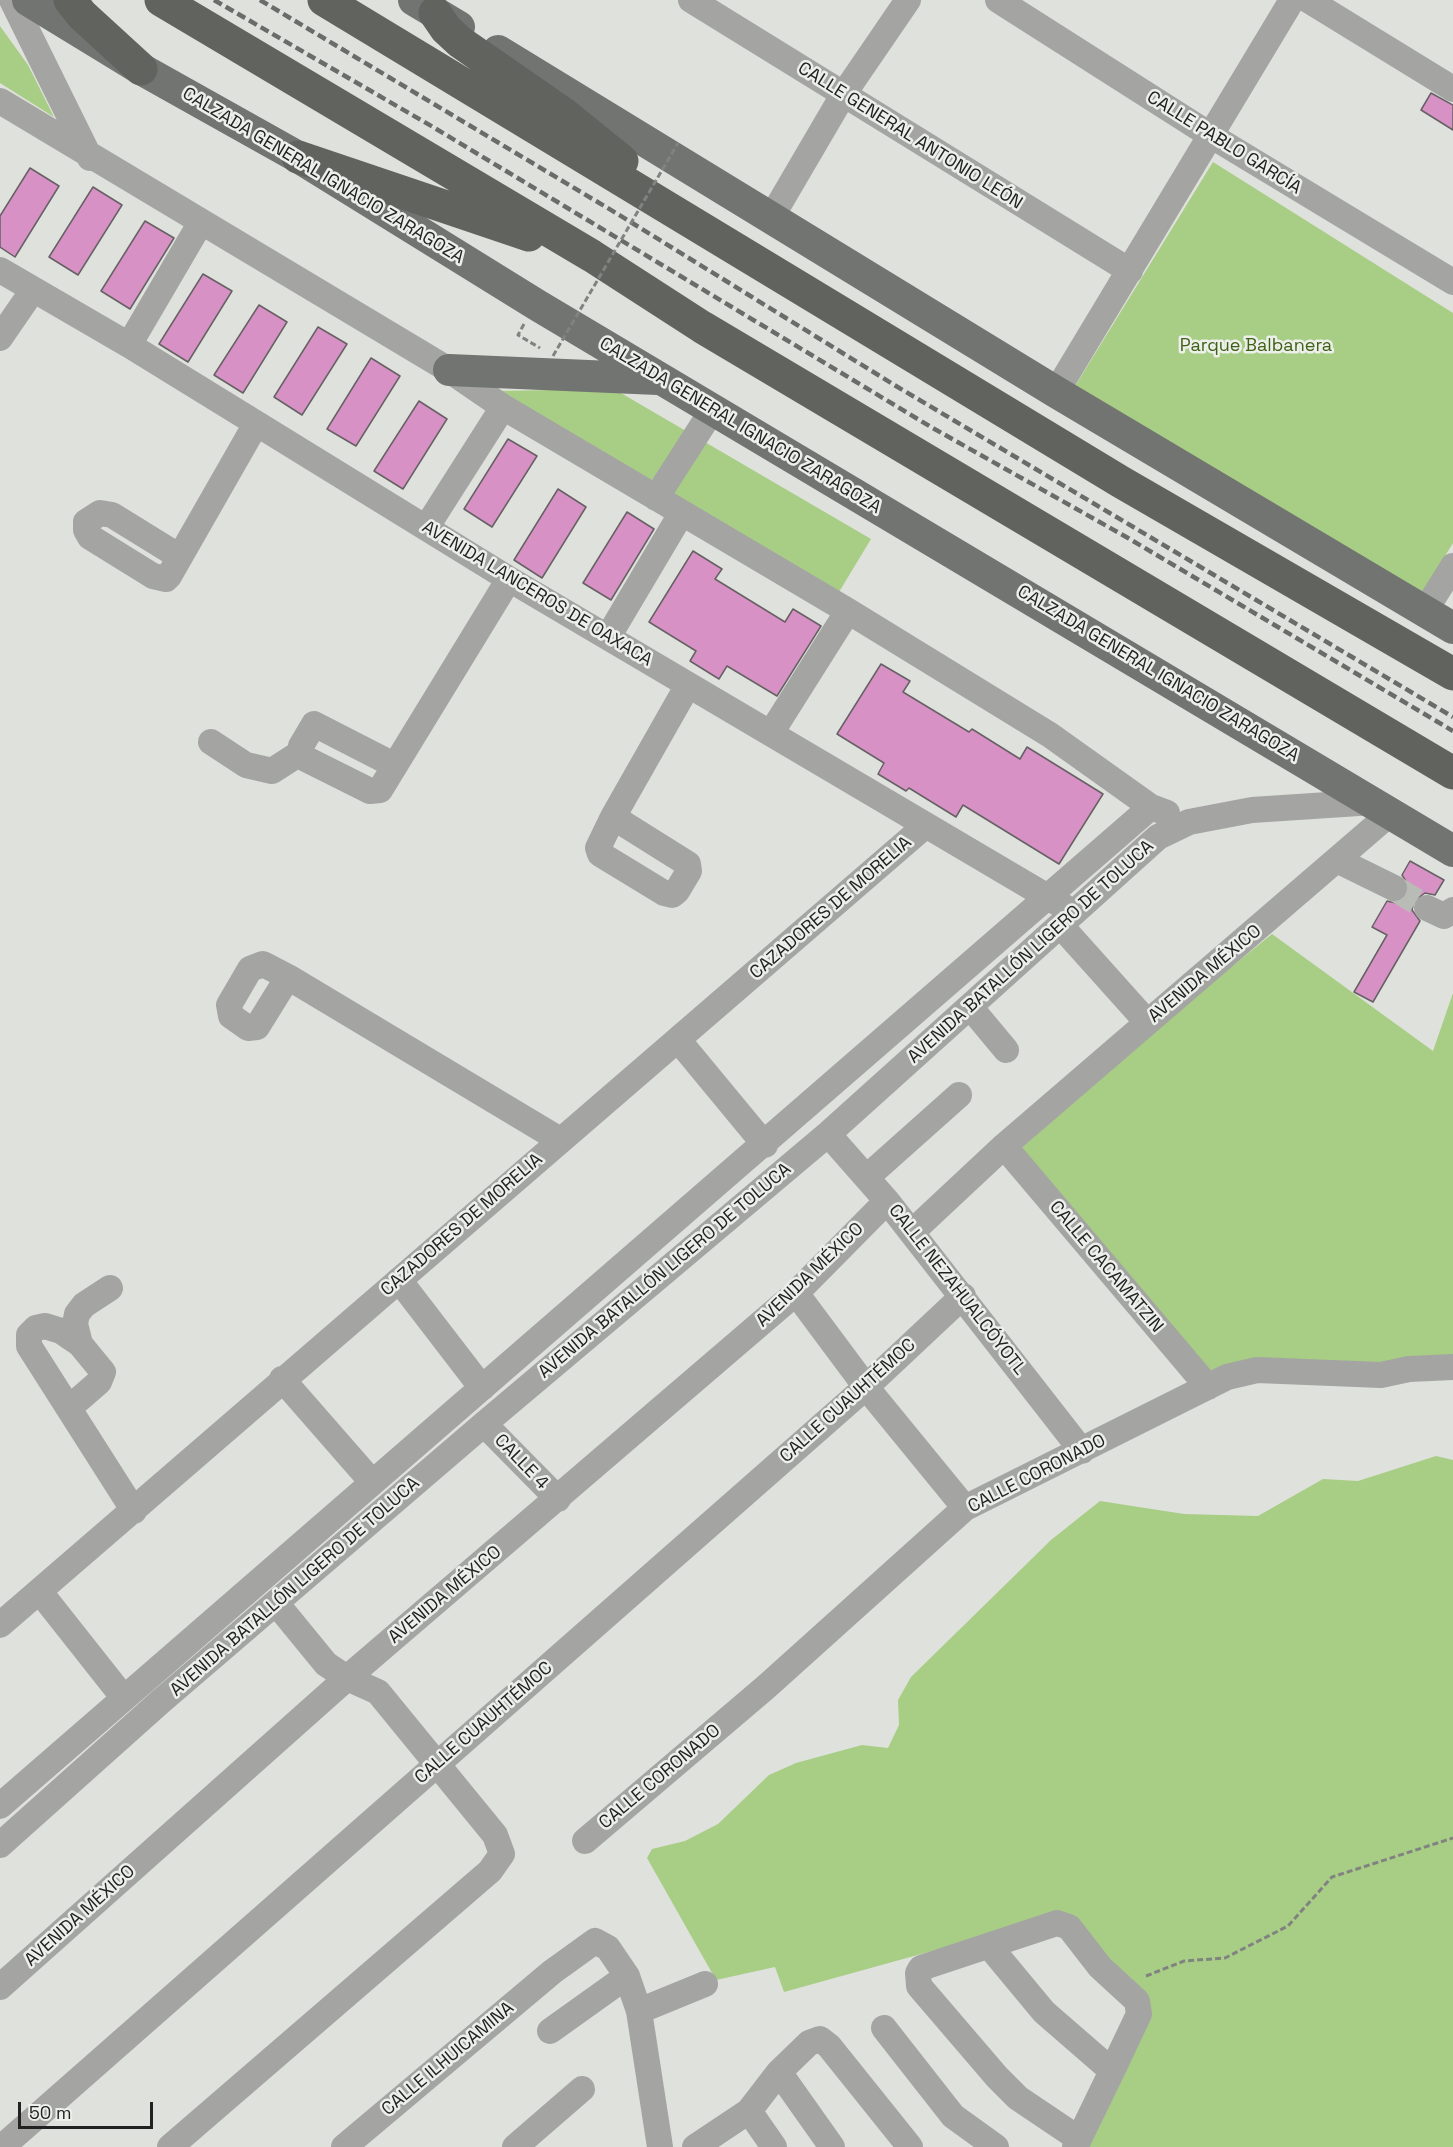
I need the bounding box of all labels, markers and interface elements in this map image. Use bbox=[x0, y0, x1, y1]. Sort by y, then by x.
street label: CALLE GENERAL ANTONIO LEÓN bbox=[794, 58, 1026, 214]
street label: CALZADA GENERAL IGNACIO ZARAGOZA bbox=[178, 83, 468, 269]
street label: CALLE PABLO GARCÍA bbox=[1143, 87, 1305, 199]
street label: CALZADA GENERAL IGNACIO ZARAGOZA bbox=[595, 333, 885, 519]
park label: Parque Balbanera bbox=[1180, 335, 1332, 357]
street label: AVENIDA LANCEROS DE OAXACA bbox=[418, 517, 656, 671]
street label: CALZADA GENERAL IGNACIO ZARAGOZA bbox=[1013, 581, 1303, 767]
street label: CAZADORES DE MORELIA bbox=[746, 832, 916, 984]
street label: AVENIDA BATALLÓN LIGERO DE TOLUCA bbox=[904, 836, 1158, 1068]
street label: AVENIDA MÉXICO bbox=[1144, 920, 1266, 1028]
street label: CAZADORES DE MORELIA bbox=[377, 1149, 547, 1301]
street label: AVENIDA BATALLÓN LIGERO DE TOLUCA bbox=[534, 1159, 796, 1383]
street label: CALLE CACAMATZIN bbox=[1045, 1197, 1167, 1337]
street label: CALLE NEZAHUALCÓYOTL bbox=[884, 1200, 1030, 1380]
street label: AVENIDA MÉXICO bbox=[752, 1218, 868, 1332]
street label: CALLE CUAUHTÉMOC bbox=[776, 1334, 920, 1468]
street label: CALLE 4 bbox=[489, 1430, 553, 1494]
street label: CALLE CORONADO bbox=[965, 1430, 1109, 1518]
street label: AVENIDA BATALLÓN LIGERO DE TOLUCA bbox=[166, 1473, 424, 1701]
street label: AVENIDA MÉXICO bbox=[384, 1541, 506, 1649]
street label: CALLE CUAUHTÉMOC bbox=[411, 1657, 557, 1789]
street label: CALLE CORONADO bbox=[595, 1720, 725, 1834]
street label: AVENIDA MÉXICO bbox=[20, 1861, 140, 1971]
street label: CALLE ILHUICAMINA bbox=[378, 1997, 518, 2121]
scale bar bbox=[21, 2090, 156, 2128]
text: 50 m bbox=[29, 2101, 71, 2124]

